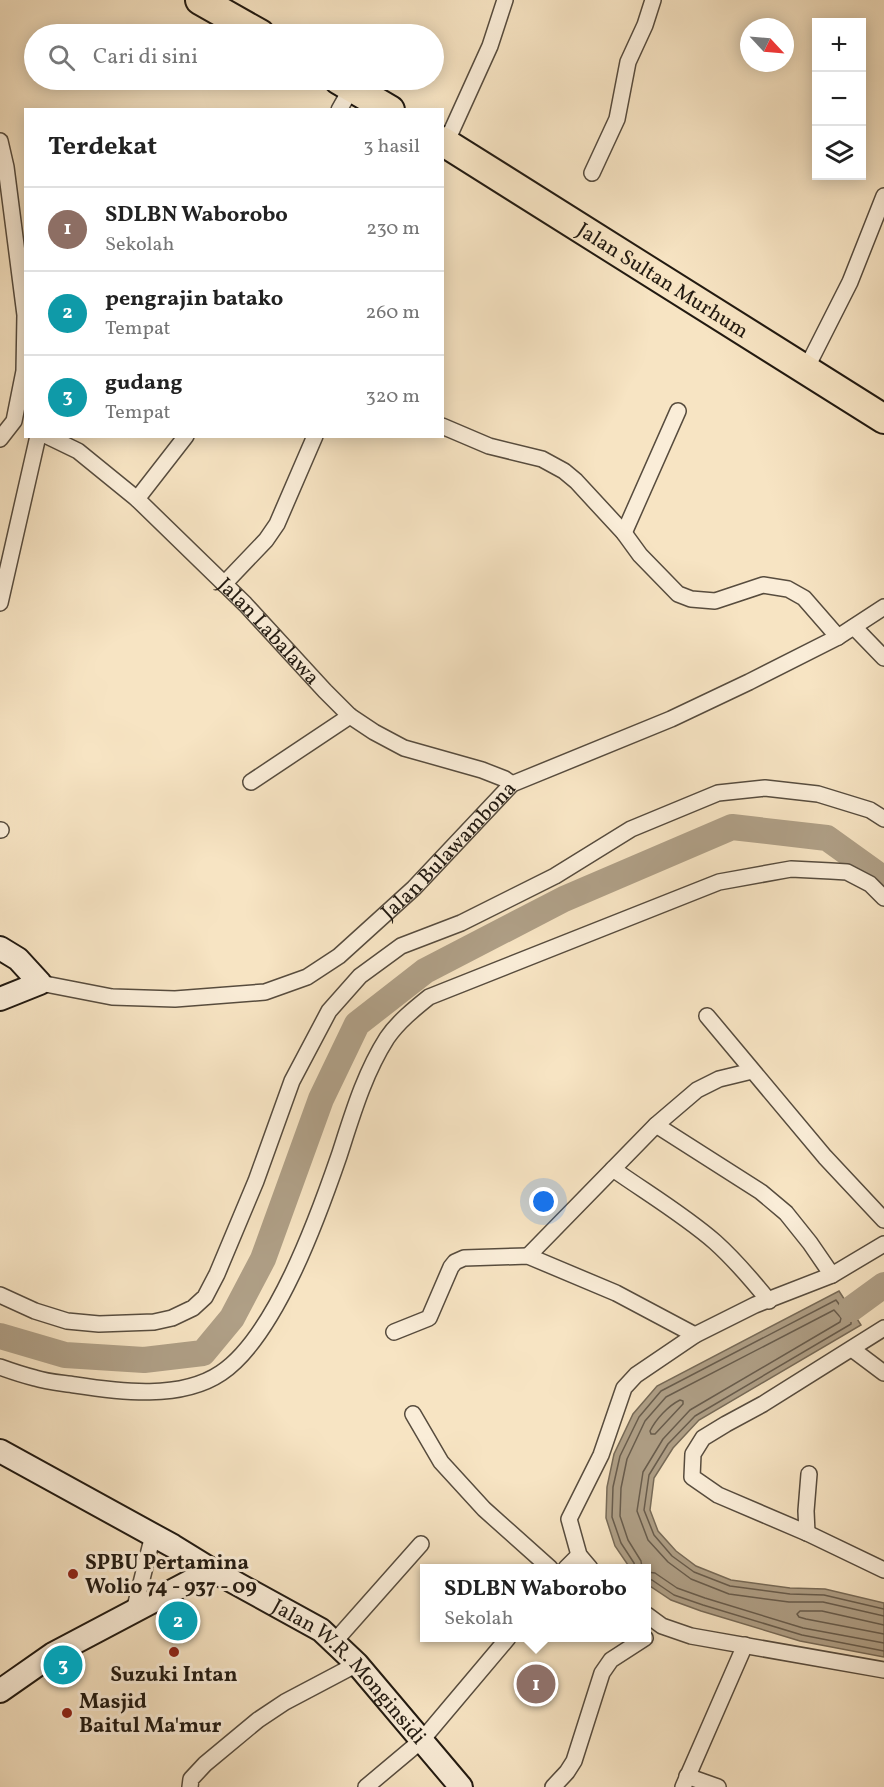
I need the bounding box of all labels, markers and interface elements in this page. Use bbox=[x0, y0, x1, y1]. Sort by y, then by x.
north arrow bbox=[740, 18, 794, 72]
map controls bbox=[812, 18, 866, 180]
button: + bbox=[812, 18, 866, 72]
search box bbox=[24, 24, 444, 90]
icon: search bbox=[45, 41, 78, 74]
text: Cari di sini bbox=[93, 42, 198, 73]
button: − bbox=[812, 72, 866, 126]
button: layers bbox=[812, 126, 866, 180]
text: Terdekat bbox=[48, 129, 157, 165]
text: 3 hasil bbox=[363, 133, 420, 161]
text: SDLBN Waborobo bbox=[105, 200, 288, 231]
text: 1 bbox=[63, 215, 72, 243]
text: 230 m bbox=[366, 215, 420, 243]
street label: Jalan Sultan Murhum bbox=[571, 216, 754, 346]
text: Sekolah bbox=[105, 231, 174, 259]
text: pengrajin batako bbox=[105, 284, 283, 315]
text: 2 bbox=[62, 299, 73, 327]
text: 260 m bbox=[365, 299, 420, 327]
text: Tempat bbox=[105, 315, 171, 343]
text: gudang bbox=[105, 368, 182, 399]
text: 3 bbox=[62, 383, 73, 411]
text: 320 m bbox=[365, 383, 420, 411]
text: Tempat bbox=[105, 399, 171, 427]
street label: Jalan Labalawa bbox=[210, 572, 326, 692]
street label: Jalan Bulawambona bbox=[375, 775, 524, 927]
your location bbox=[529, 1187, 558, 1216]
place label: SPBU Pertamina Wolio 74 - 937 - 09 bbox=[85, 1549, 257, 1602]
popup bbox=[420, 1564, 651, 1642]
marker: SPBU Pertamina Wolio 74 - 937 - 09 bbox=[66, 1567, 80, 1581]
text: SDLBN Waborobo bbox=[444, 1574, 627, 1605]
street label: Jalan W.R. Monginsidi bbox=[266, 1593, 432, 1751]
pin: 2 bbox=[158, 1598, 198, 1644]
text: Sekolah bbox=[444, 1605, 513, 1633]
pin: 3 bbox=[44, 1642, 82, 1688]
marker: Suzuki Intan bbox=[167, 1645, 181, 1659]
place label: Suzuki Intan bbox=[110, 1661, 238, 1690]
pin: 1 bbox=[516, 1662, 556, 1706]
place label: Masjid Baitul Ma'mur bbox=[79, 1688, 222, 1741]
marker: Masjid Baitul Ma'mur bbox=[60, 1706, 74, 1720]

